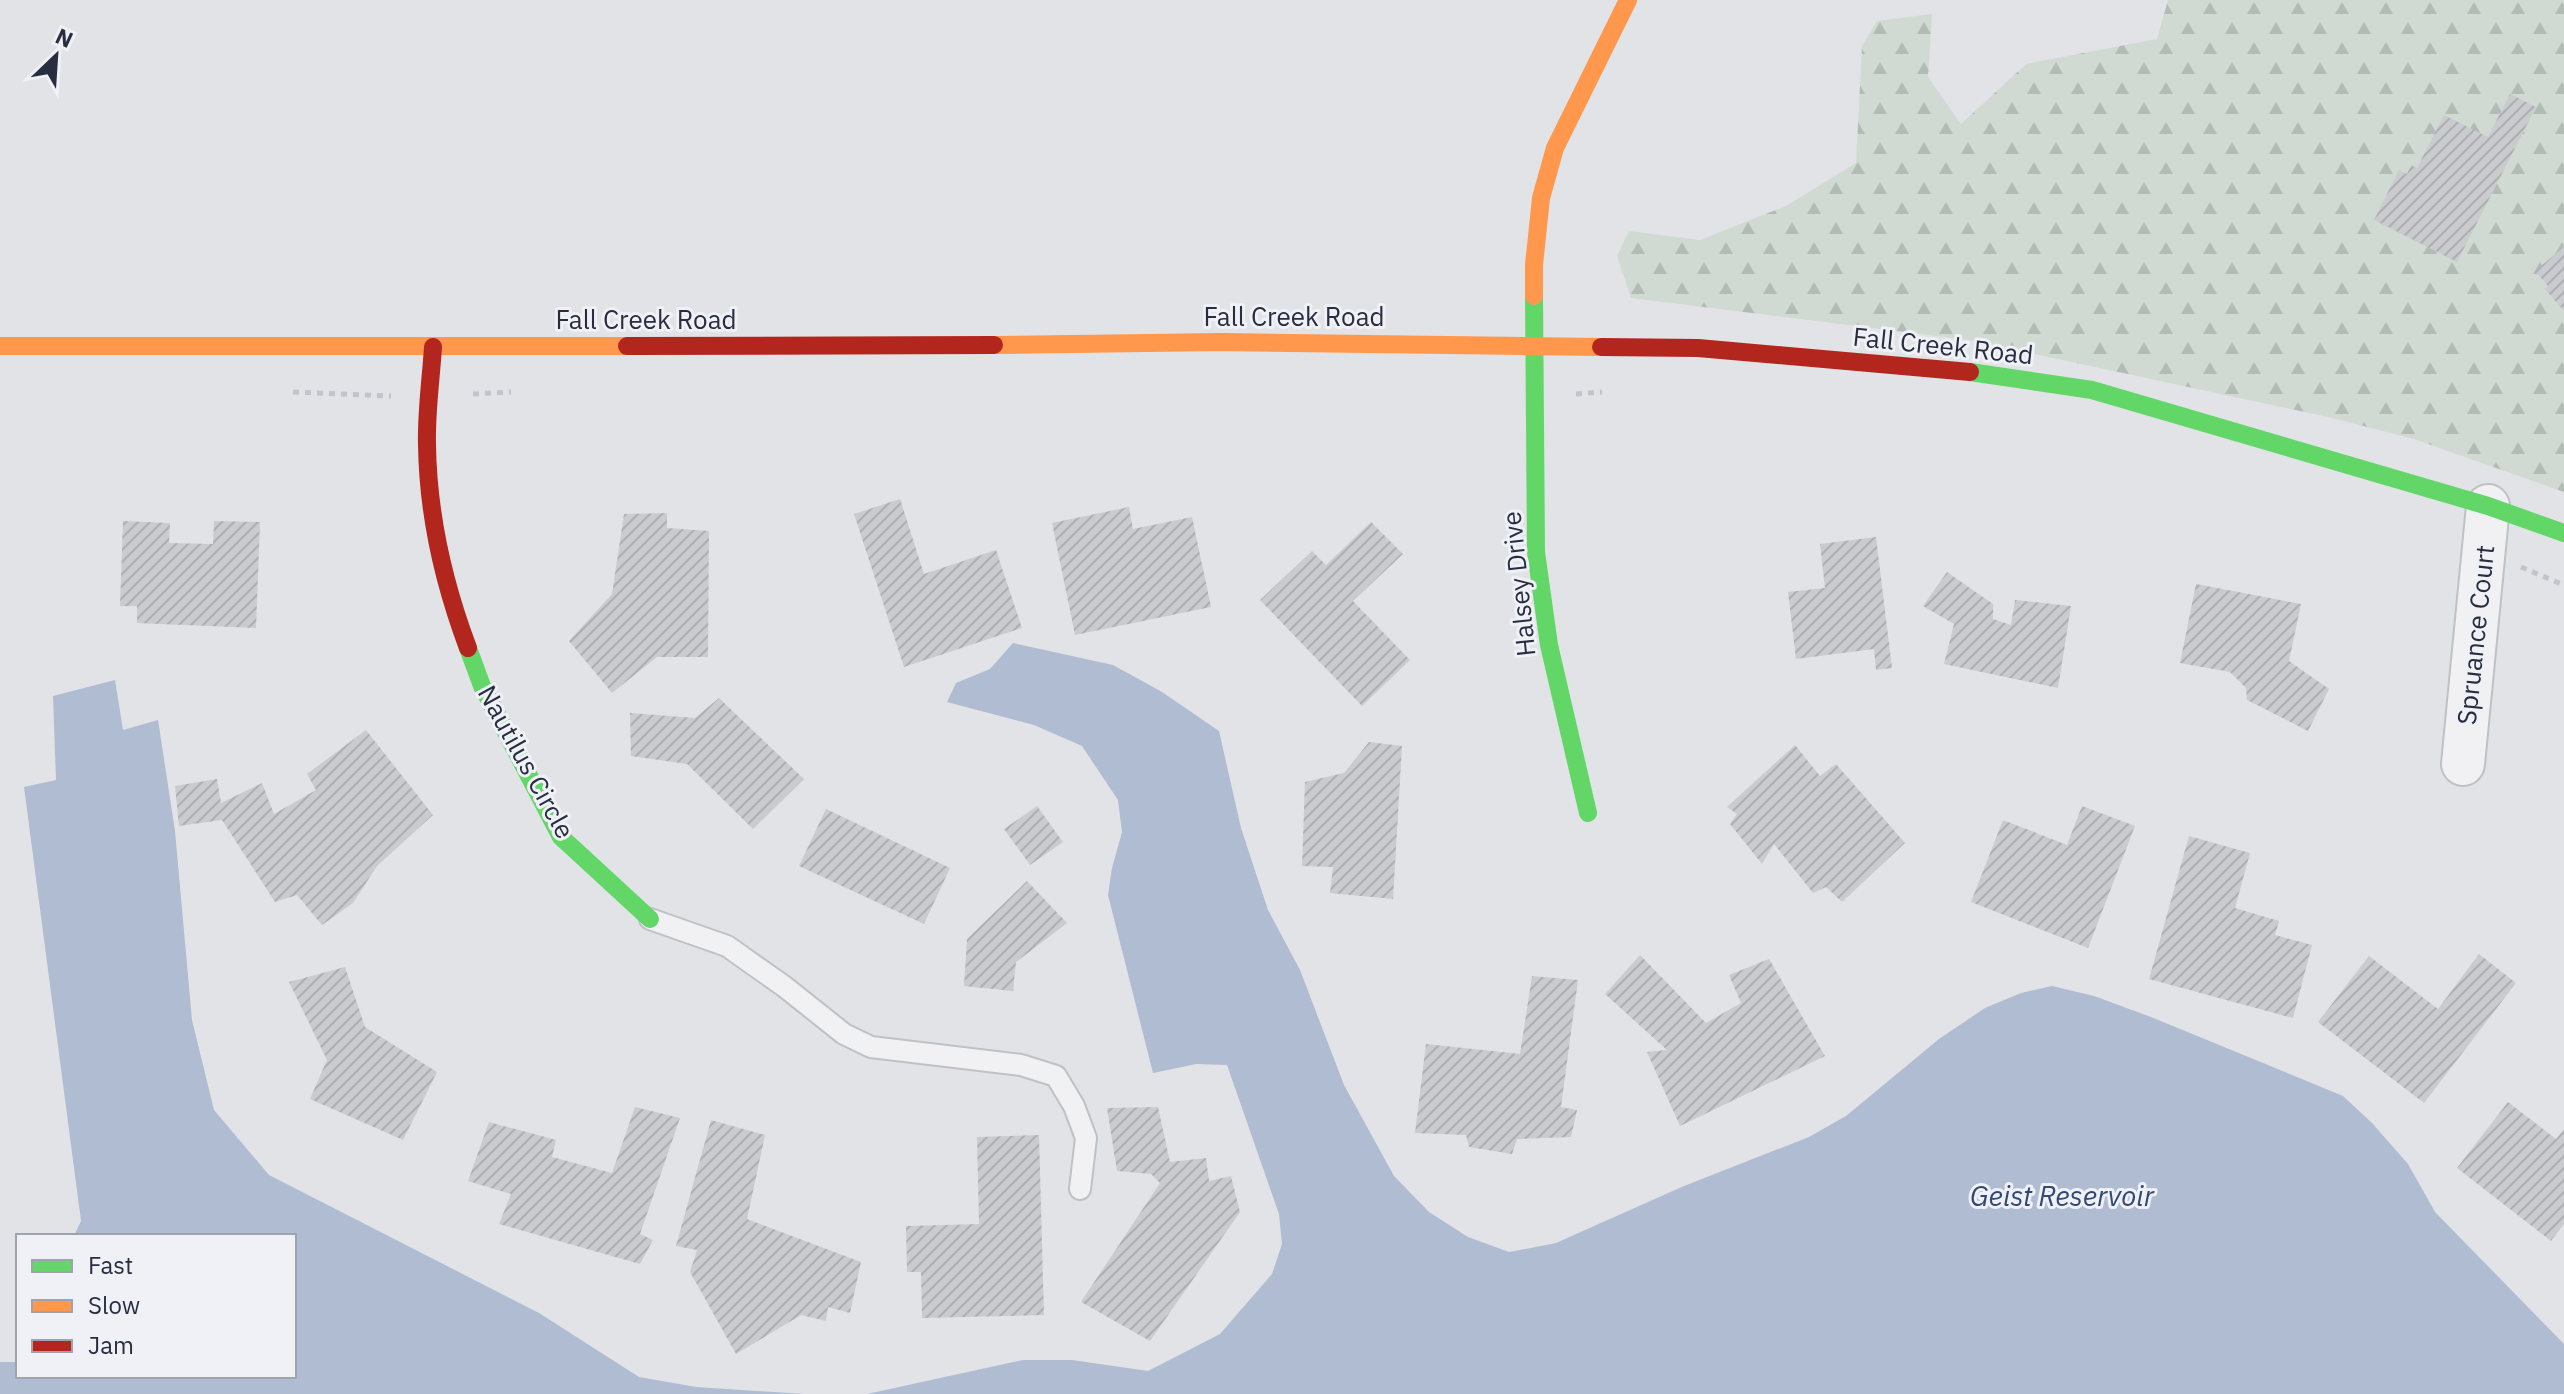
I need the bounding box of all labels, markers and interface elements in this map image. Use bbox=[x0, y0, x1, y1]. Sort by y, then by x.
north arrow bbox=[16, 16, 96, 96]
text: N bbox=[51, 21, 78, 54]
street label: Fall Creek Road bbox=[1203, 299, 1385, 333]
street label: Fall Creek Road bbox=[555, 302, 737, 336]
street label: Fall Creek Road bbox=[1851, 319, 2035, 371]
street label: Halsey Drive bbox=[1493, 510, 1543, 658]
street label: Spruance Court bbox=[2449, 543, 2501, 727]
street label: Nautilus Circle bbox=[471, 679, 583, 844]
water label: Geist Reservoir bbox=[1970, 1177, 2155, 1214]
legend bbox=[16, 1234, 296, 1378]
text: Fast bbox=[88, 1249, 133, 1281]
text: Slow bbox=[88, 1289, 140, 1321]
text: Jam bbox=[88, 1329, 134, 1361]

